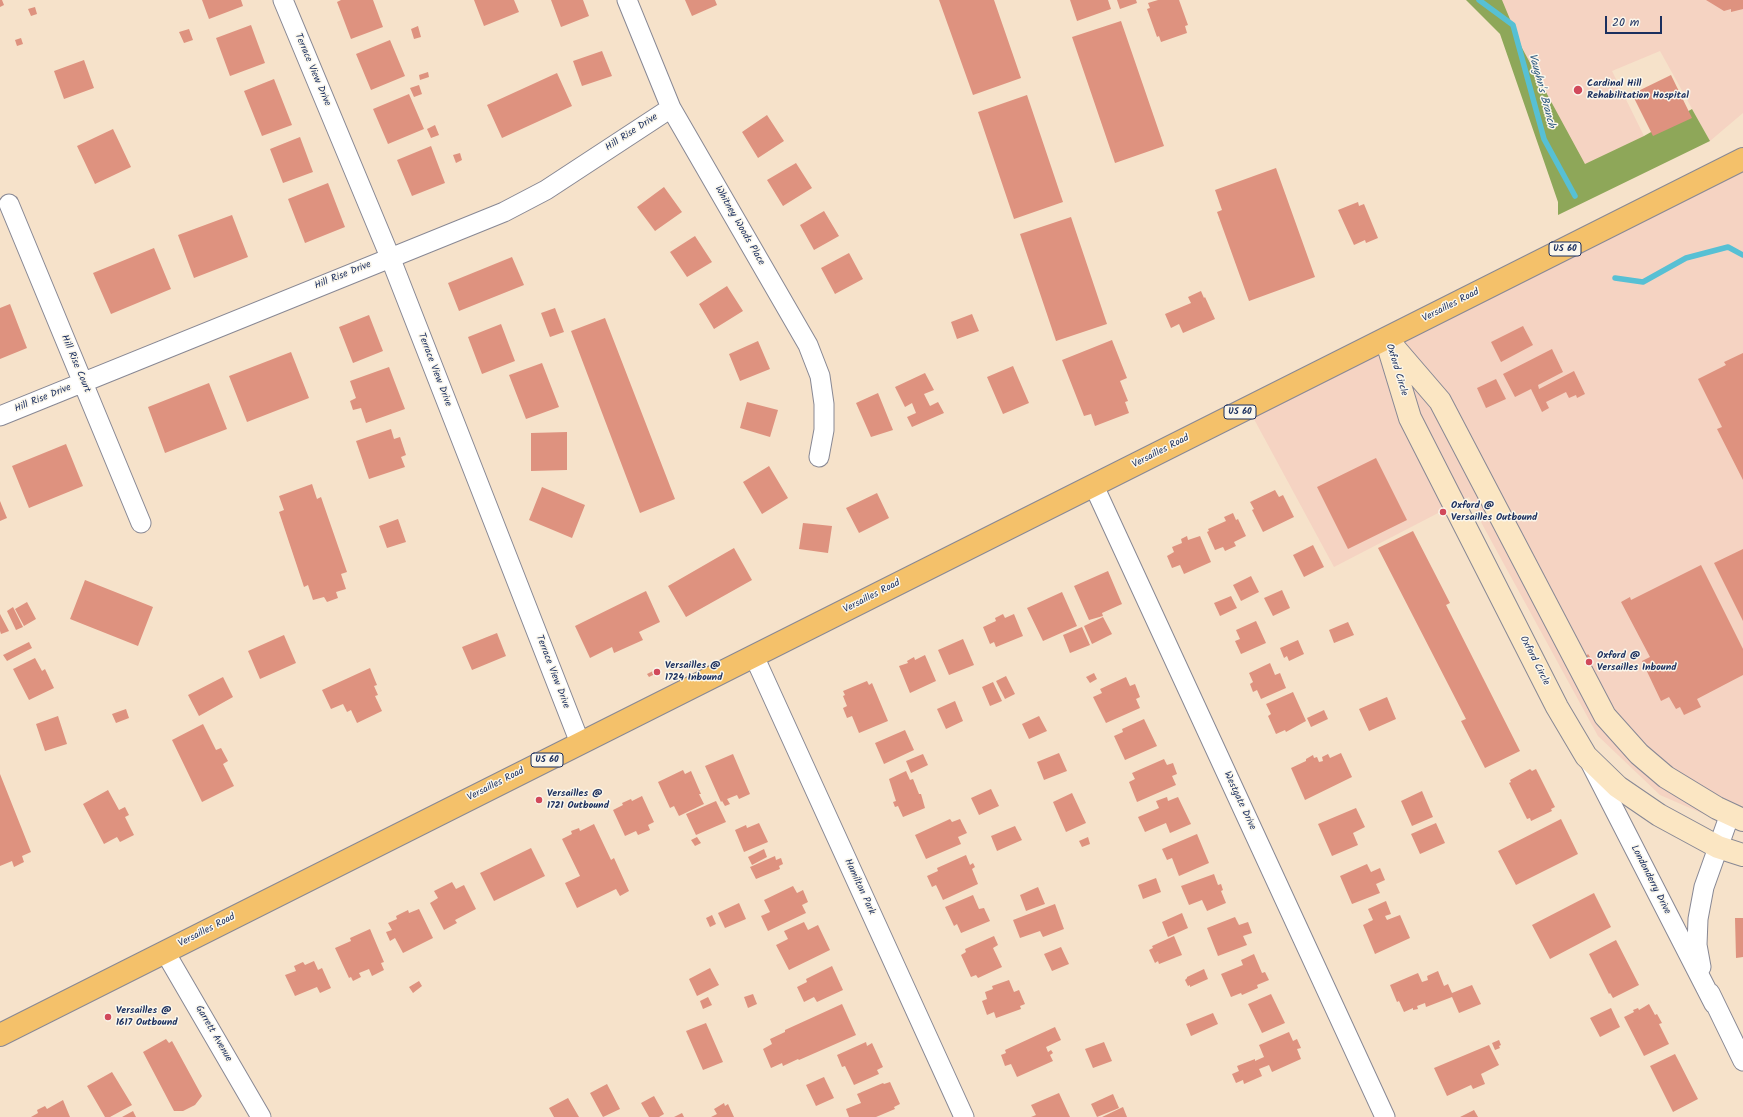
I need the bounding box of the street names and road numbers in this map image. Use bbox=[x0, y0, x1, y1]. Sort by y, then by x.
street label: Terrace View Drive bbox=[291, 32, 333, 108]
street label: Hill Rise Drive bbox=[604, 112, 660, 154]
street label: Whitney Woods Place bbox=[711, 184, 767, 268]
road number: US 60 bbox=[1549, 242, 1581, 256]
street label: Hill Rise Drive bbox=[313, 259, 373, 293]
street label: Versailles Road bbox=[1421, 287, 1481, 325]
street label: Terrace View Drive bbox=[414, 331, 454, 409]
street label: Hill Rise Court bbox=[57, 333, 93, 395]
street label: Oxford Circle bbox=[1382, 342, 1410, 398]
street label: Hill Rise Drive bbox=[13, 382, 73, 416]
road number: US 60 bbox=[1224, 405, 1256, 419]
street label: Versailles Road bbox=[1131, 433, 1191, 471]
street label: Versailles Road bbox=[842, 578, 902, 616]
street label: Terrace View Drive bbox=[532, 633, 572, 711]
street label: Oxford Circle bbox=[1516, 634, 1552, 688]
road number: US 60 bbox=[531, 753, 563, 767]
street label: Versailles Road bbox=[466, 766, 526, 804]
street label: Westgate Drive bbox=[1220, 770, 1258, 832]
street label: Londonderry Drive bbox=[1627, 843, 1673, 917]
street label: Hamilton Park bbox=[841, 857, 877, 917]
street label: Versailles Road bbox=[177, 912, 237, 950]
street label: Garrett Avenue bbox=[192, 1004, 234, 1064]

